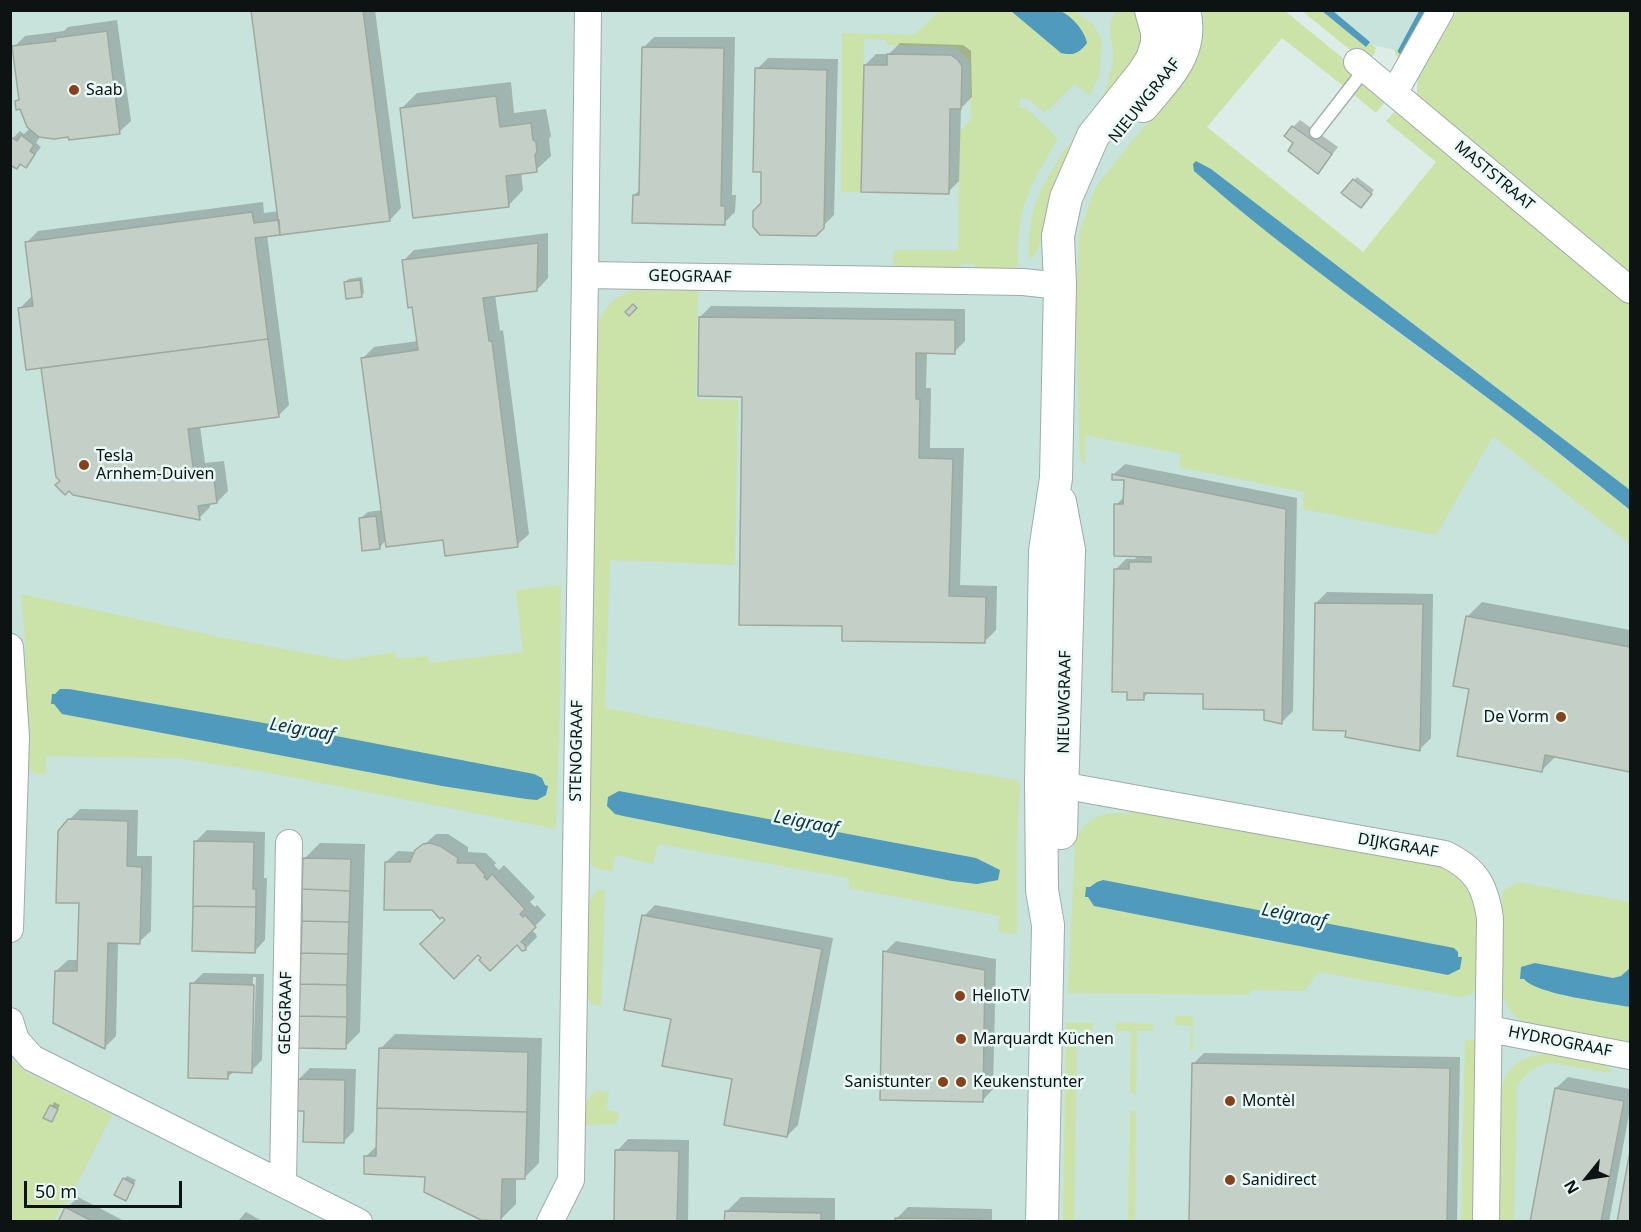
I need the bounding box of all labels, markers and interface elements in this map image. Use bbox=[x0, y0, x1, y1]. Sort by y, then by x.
street label: NIEUWGRAAF bbox=[1105, 55, 1185, 147]
place label: Saab bbox=[86, 80, 123, 100]
marker: Saab bbox=[67, 83, 81, 97]
street label: MASTSTRAAT bbox=[1450, 137, 1538, 215]
street label: GEOGRAAF bbox=[648, 267, 732, 287]
place label: Tesla Arnhem-Duiven bbox=[96, 446, 214, 484]
marker: Tesla Arnhem-Duiven bbox=[77, 458, 91, 472]
street label: NIEUWGRAAF bbox=[1055, 650, 1075, 754]
street label: STENOGRAAF bbox=[567, 700, 587, 802]
place label: De Vorm bbox=[1484, 707, 1549, 727]
marker: De Vorm bbox=[1554, 710, 1568, 724]
water label: Leigraaf bbox=[268, 714, 336, 746]
water label: Leigraaf bbox=[772, 806, 840, 840]
street label: DIJKGRAAF bbox=[1356, 829, 1440, 863]
water label: Leigraaf bbox=[1260, 899, 1328, 933]
street label: GEOGRAAF bbox=[276, 971, 296, 1055]
place label: HelloTV bbox=[972, 986, 1029, 1006]
marker: HelloTV bbox=[953, 989, 967, 1003]
street label: HYDROGRAAF bbox=[1506, 1023, 1614, 1061]
place label: Marquardt Küchen bbox=[973, 1029, 1114, 1049]
marker: Marquardt Küchen bbox=[954, 1032, 968, 1046]
place label: Sanistunter bbox=[845, 1072, 931, 1092]
place label: Keukenstunter bbox=[973, 1072, 1084, 1092]
marker: Sanistunter bbox=[936, 1075, 950, 1089]
marker: Keukenstunter bbox=[954, 1075, 968, 1089]
place label: Montèl bbox=[1242, 1091, 1295, 1111]
marker: Montèl bbox=[1223, 1094, 1237, 1108]
north arrow bbox=[1557, 1148, 1617, 1208]
scale bar bbox=[27, 1169, 184, 1207]
place label: Sanidirect bbox=[1242, 1170, 1317, 1190]
marker: Sanidirect bbox=[1223, 1173, 1237, 1187]
text: N bbox=[1559, 1176, 1584, 1198]
text: 50 m bbox=[35, 1179, 77, 1203]

